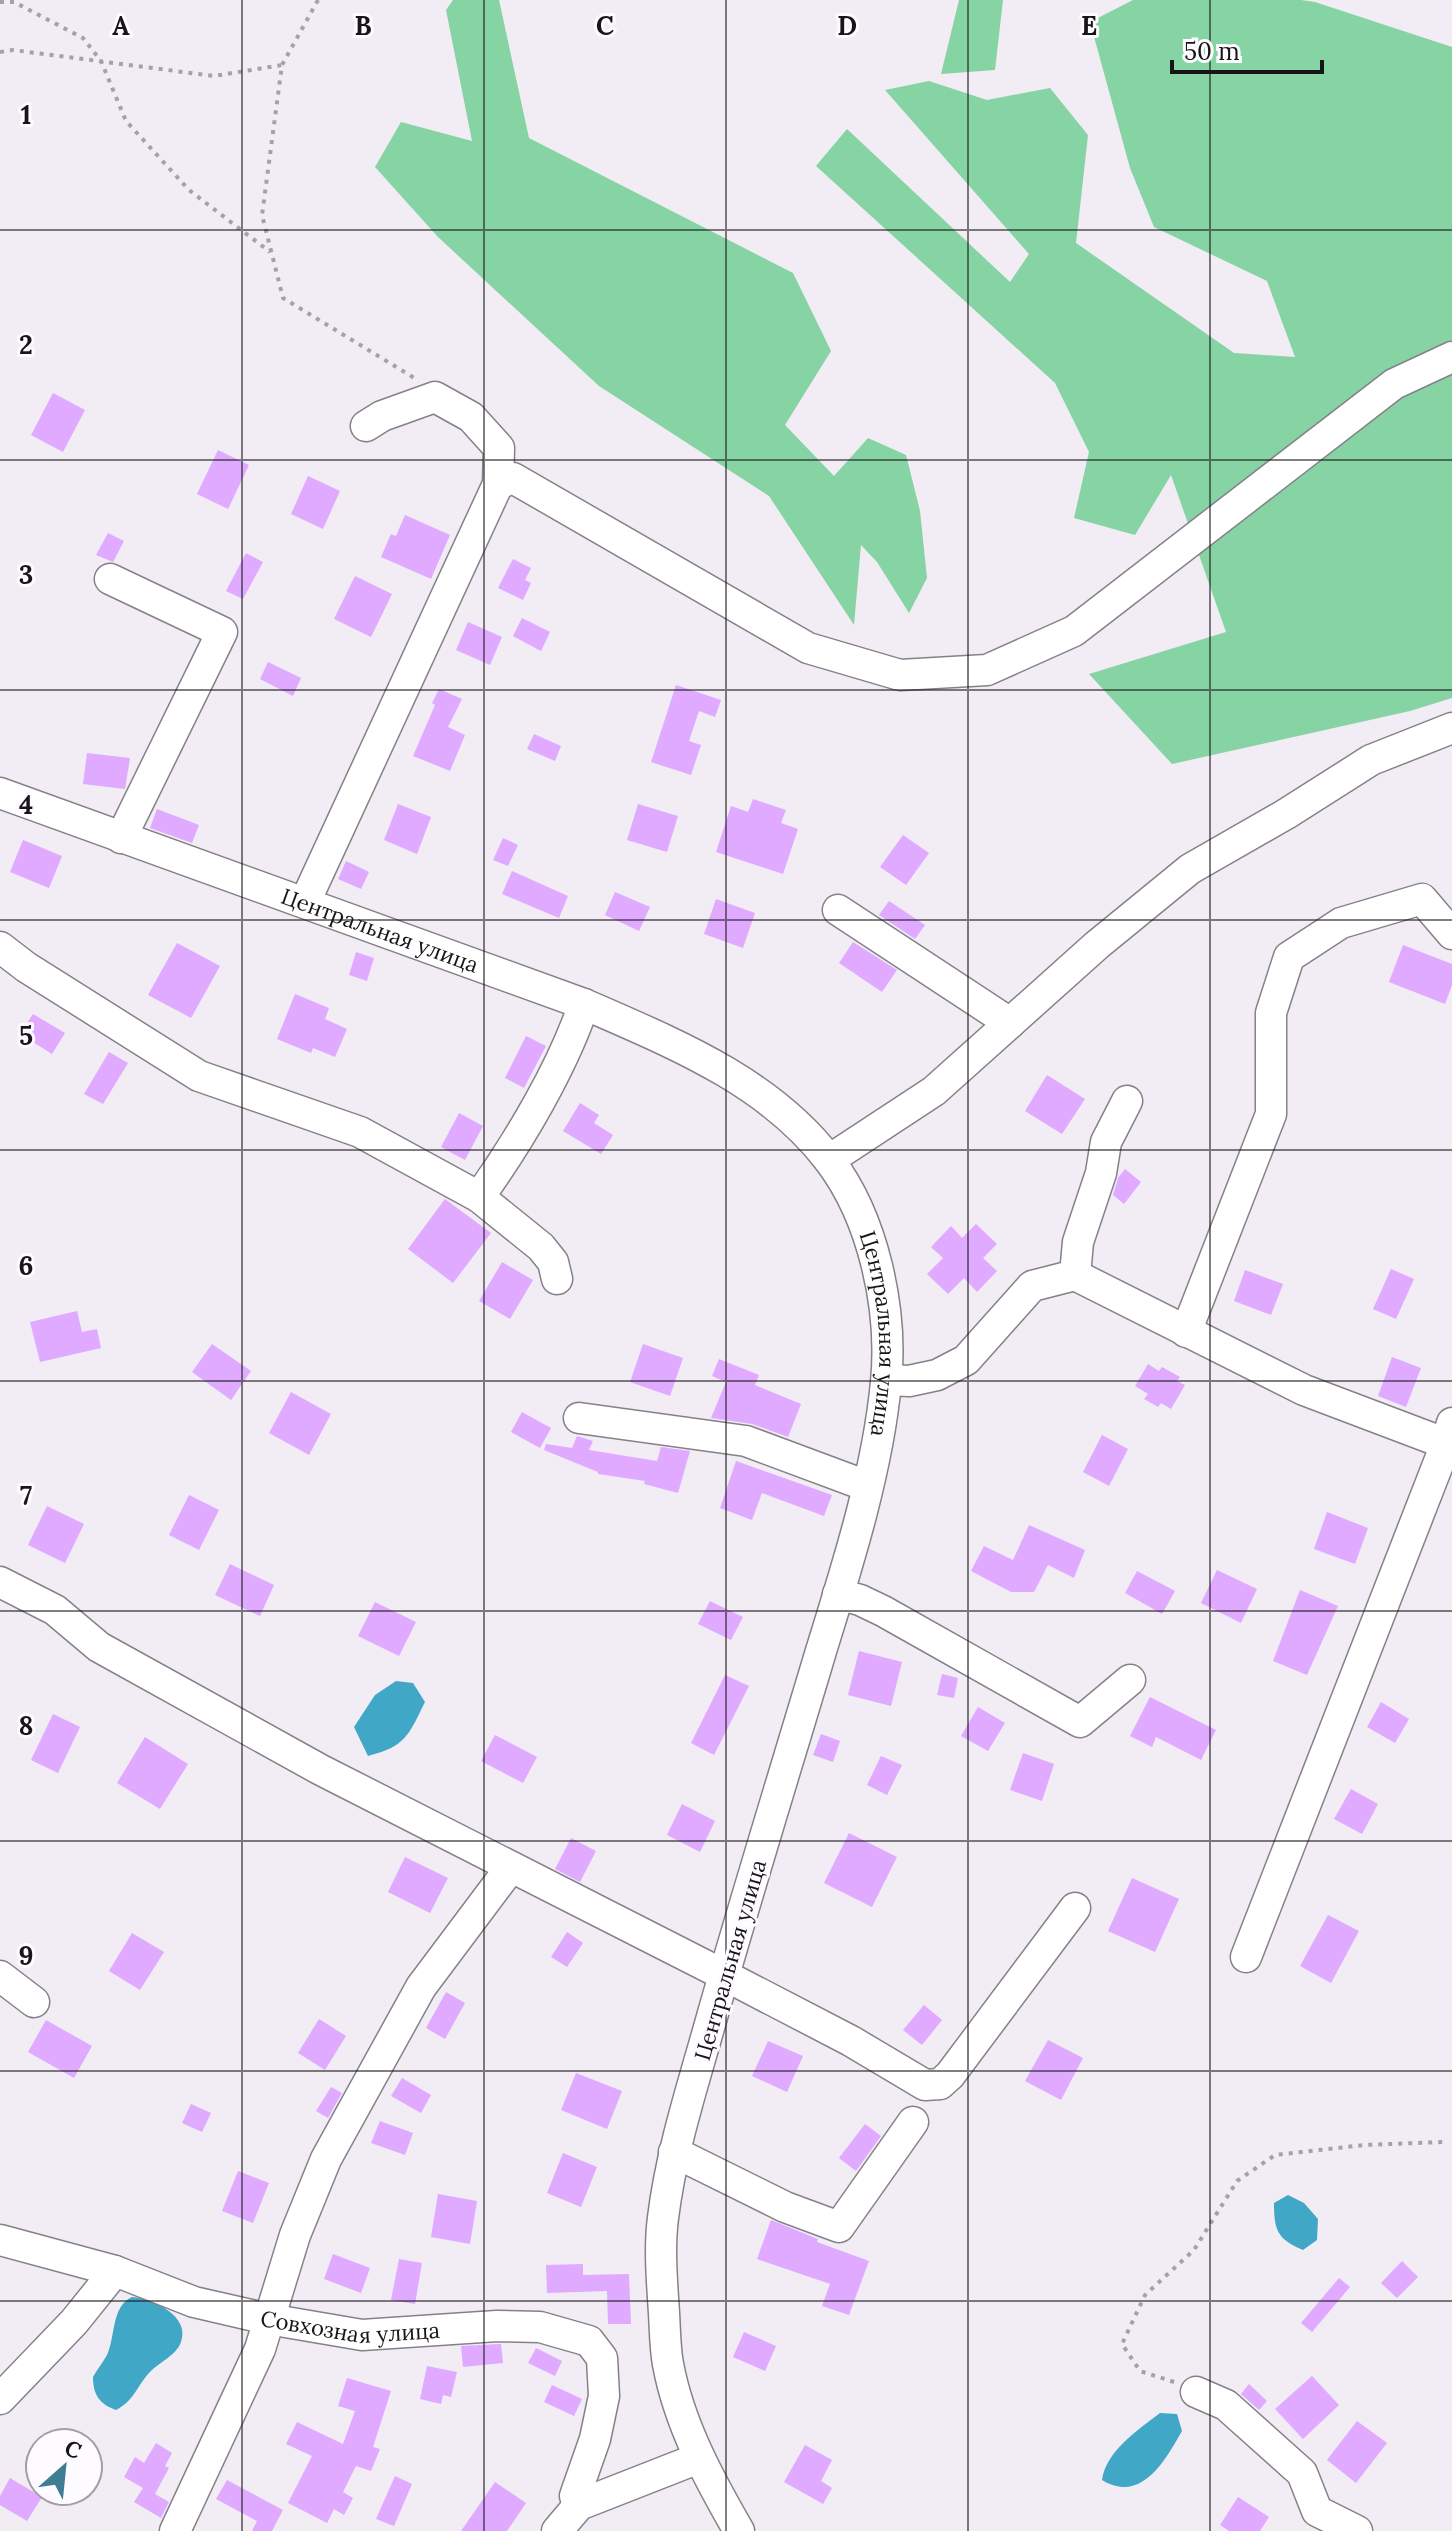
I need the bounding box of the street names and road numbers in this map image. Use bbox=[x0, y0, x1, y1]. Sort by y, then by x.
street label: Центральная улица bbox=[277, 882, 482, 979]
street label: Центральная улица bbox=[854, 1227, 901, 1439]
street label: Центральная улица bbox=[688, 1856, 772, 2064]
street label: Совхозная улица bbox=[258, 2304, 441, 2349]

